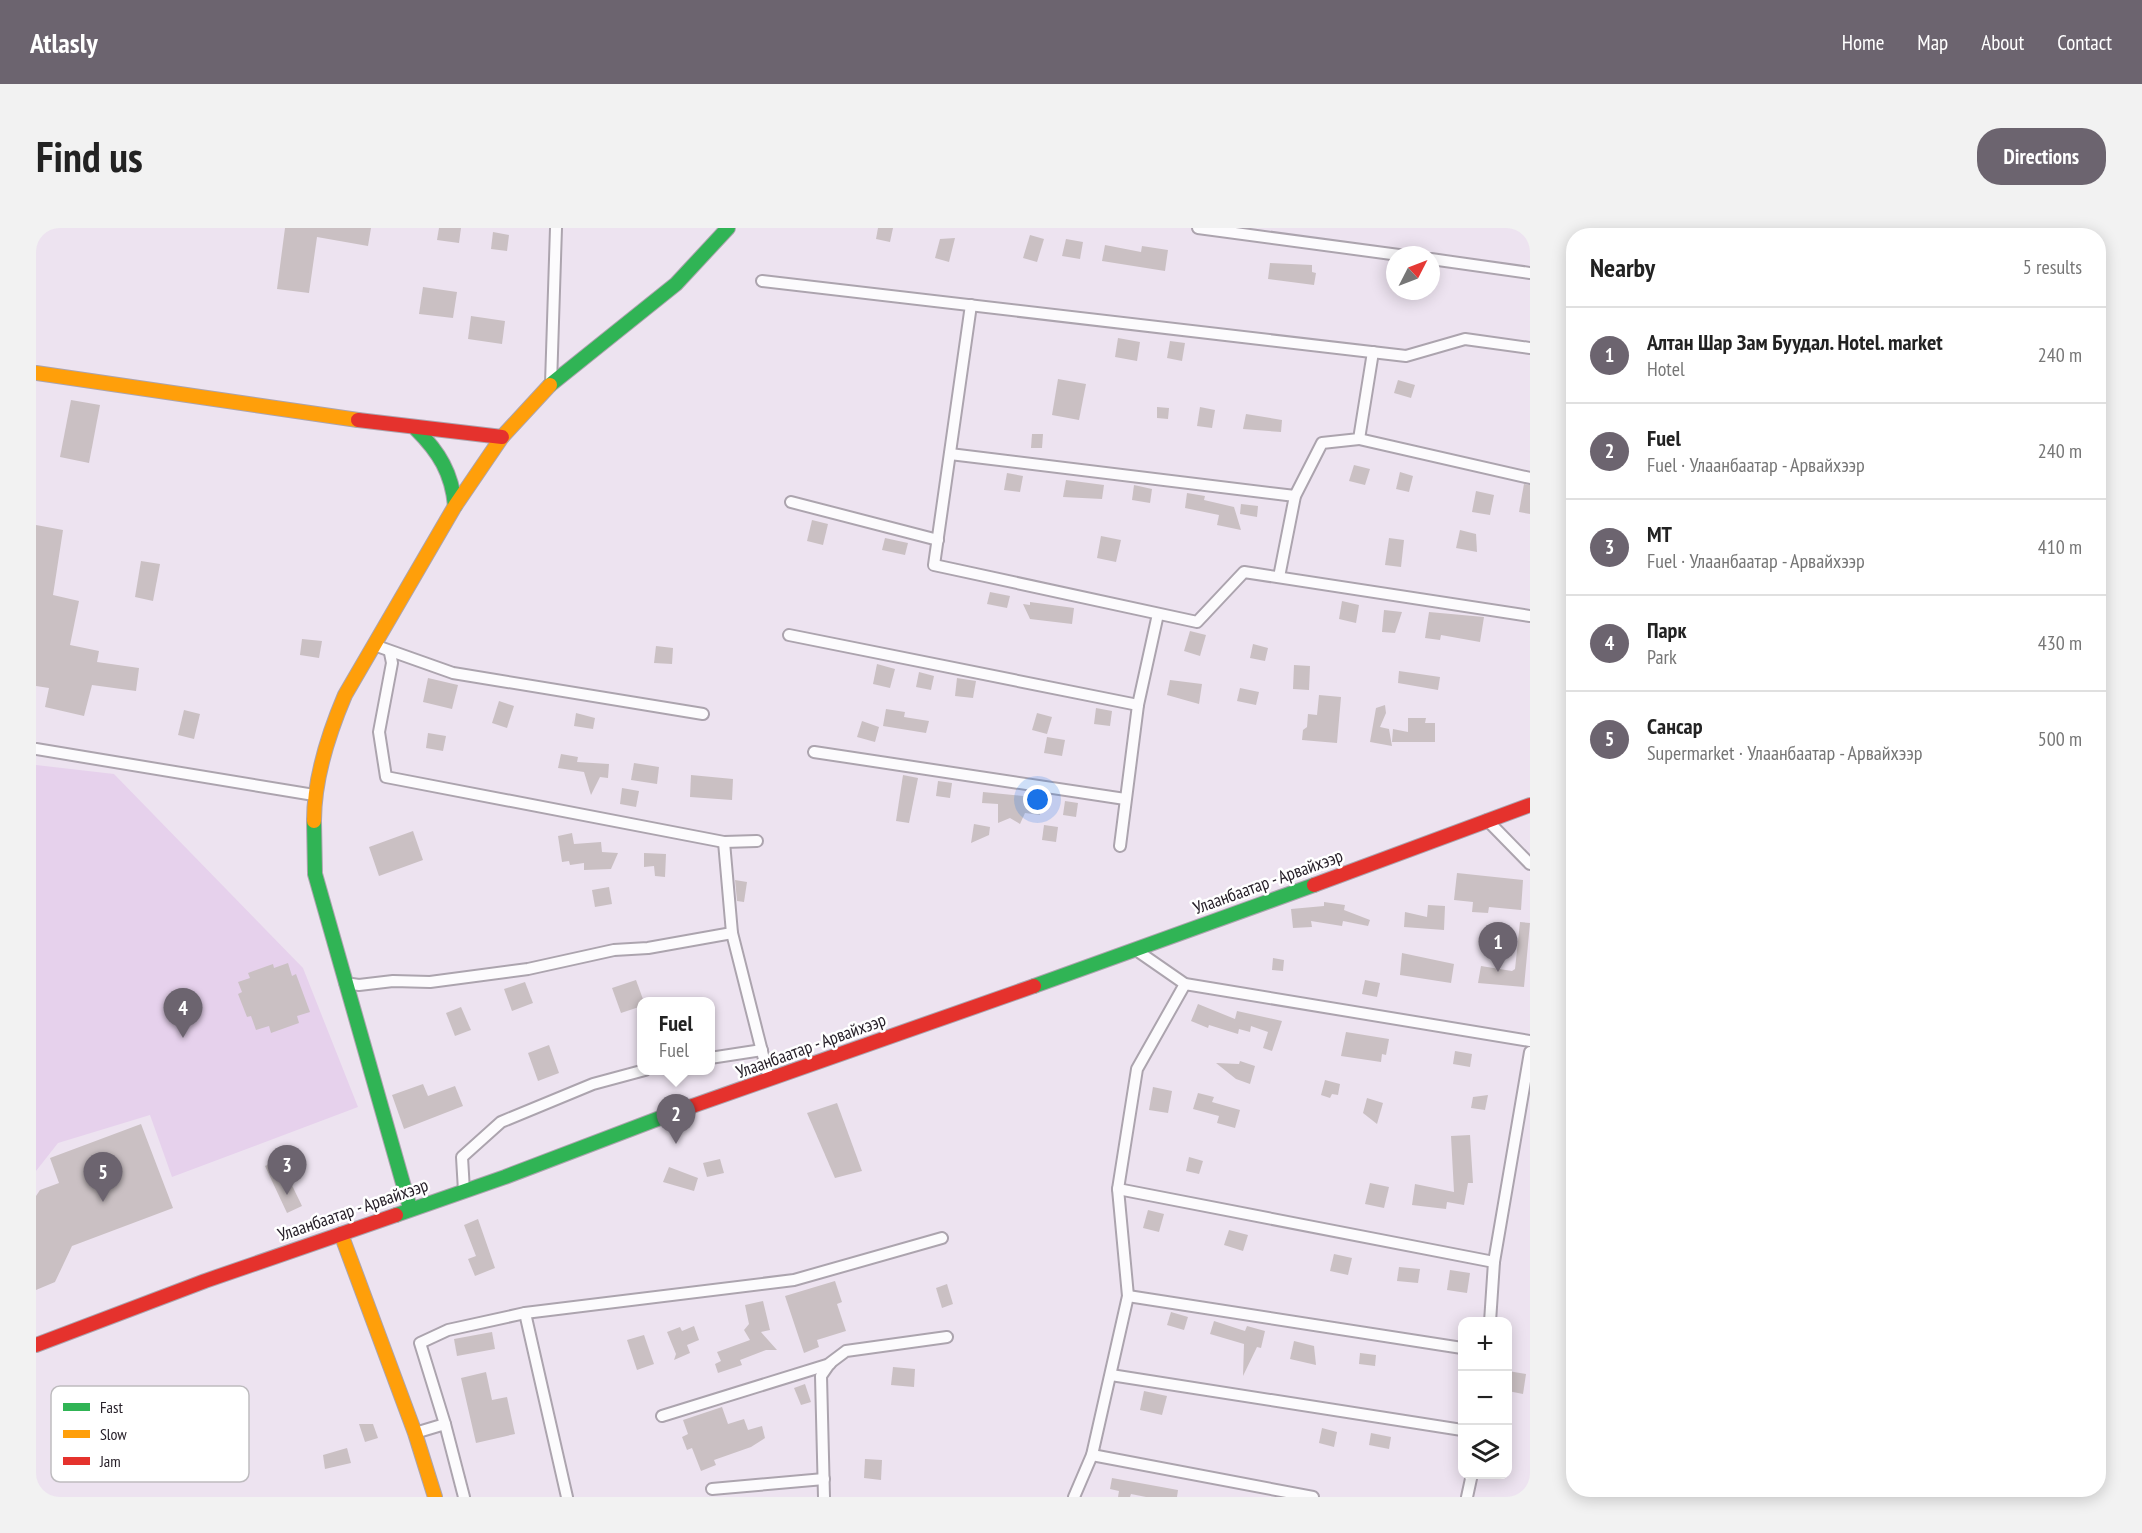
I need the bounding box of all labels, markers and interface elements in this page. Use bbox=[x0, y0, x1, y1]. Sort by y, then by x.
text: Atlasly bbox=[30, 24, 98, 61]
text: Home bbox=[1842, 29, 1884, 56]
text: Map bbox=[1917, 29, 1948, 56]
text: About bbox=[1981, 29, 2024, 56]
text: Contact bbox=[2057, 29, 2112, 56]
button: Directions bbox=[1977, 128, 2106, 185]
text: Find us bbox=[36, 129, 143, 184]
north arrow bbox=[1386, 246, 1440, 300]
text: Nearby bbox=[1590, 251, 1655, 284]
text: 5 results bbox=[2023, 254, 2082, 280]
text: Алтан Шар Зам Буудал. Hotel. market bbox=[1647, 328, 1943, 356]
text: 1 bbox=[1605, 342, 1614, 368]
text: 240 m bbox=[2038, 342, 2082, 368]
text: Hotel bbox=[1647, 356, 1685, 382]
text: Fuel bbox=[1647, 424, 1681, 452]
text: 2 bbox=[1605, 438, 1614, 464]
text: 240 m bbox=[2038, 438, 2082, 464]
text: Fuel · Улаанбаатар - Арвайхээр bbox=[1647, 452, 1865, 478]
text: МТ bbox=[1647, 520, 1672, 548]
text: 3 bbox=[1605, 534, 1614, 560]
text: 410 m bbox=[2038, 534, 2082, 560]
text: Fuel · Улаанбаатар - Арвайхээр bbox=[1647, 548, 1865, 574]
text: Парк bbox=[1647, 616, 1686, 644]
text: 4 bbox=[1605, 630, 1614, 656]
text: 430 m bbox=[2038, 630, 2082, 656]
text: Park bbox=[1647, 644, 1677, 670]
text: Сансар bbox=[1647, 712, 1703, 740]
text: 5 bbox=[1605, 726, 1614, 752]
text: 500 m bbox=[2038, 726, 2082, 752]
text: Supermarket · Улаанбаатар - Арвайхээр bbox=[1647, 740, 1922, 766]
your location bbox=[1023, 785, 1052, 814]
street label: Улаанбаатар - Арвайхээр bbox=[1190, 844, 1346, 919]
pin: 1 bbox=[1478, 922, 1518, 972]
pin: 4 bbox=[164, 988, 202, 1038]
popup bbox=[637, 997, 715, 1075]
street label: Улаанбаатар - Арвайхээр bbox=[733, 1008, 889, 1083]
text: Fuel bbox=[659, 1009, 693, 1037]
text: Fuel bbox=[659, 1037, 689, 1063]
pin: 2 bbox=[656, 1094, 696, 1144]
pin: 3 bbox=[268, 1146, 306, 1195]
pin: 5 bbox=[84, 1152, 122, 1202]
street label: Улаанбаатар - Арвайхээр bbox=[275, 1173, 431, 1246]
map controls bbox=[1458, 1317, 1512, 1479]
button: + bbox=[1458, 1317, 1512, 1371]
button: − bbox=[1458, 1371, 1512, 1425]
legend bbox=[51, 1386, 249, 1482]
text: Fast bbox=[100, 1397, 123, 1417]
text: Slow bbox=[100, 1424, 127, 1444]
button: layers bbox=[1458, 1425, 1512, 1479]
text: Jam bbox=[99, 1451, 121, 1471]

